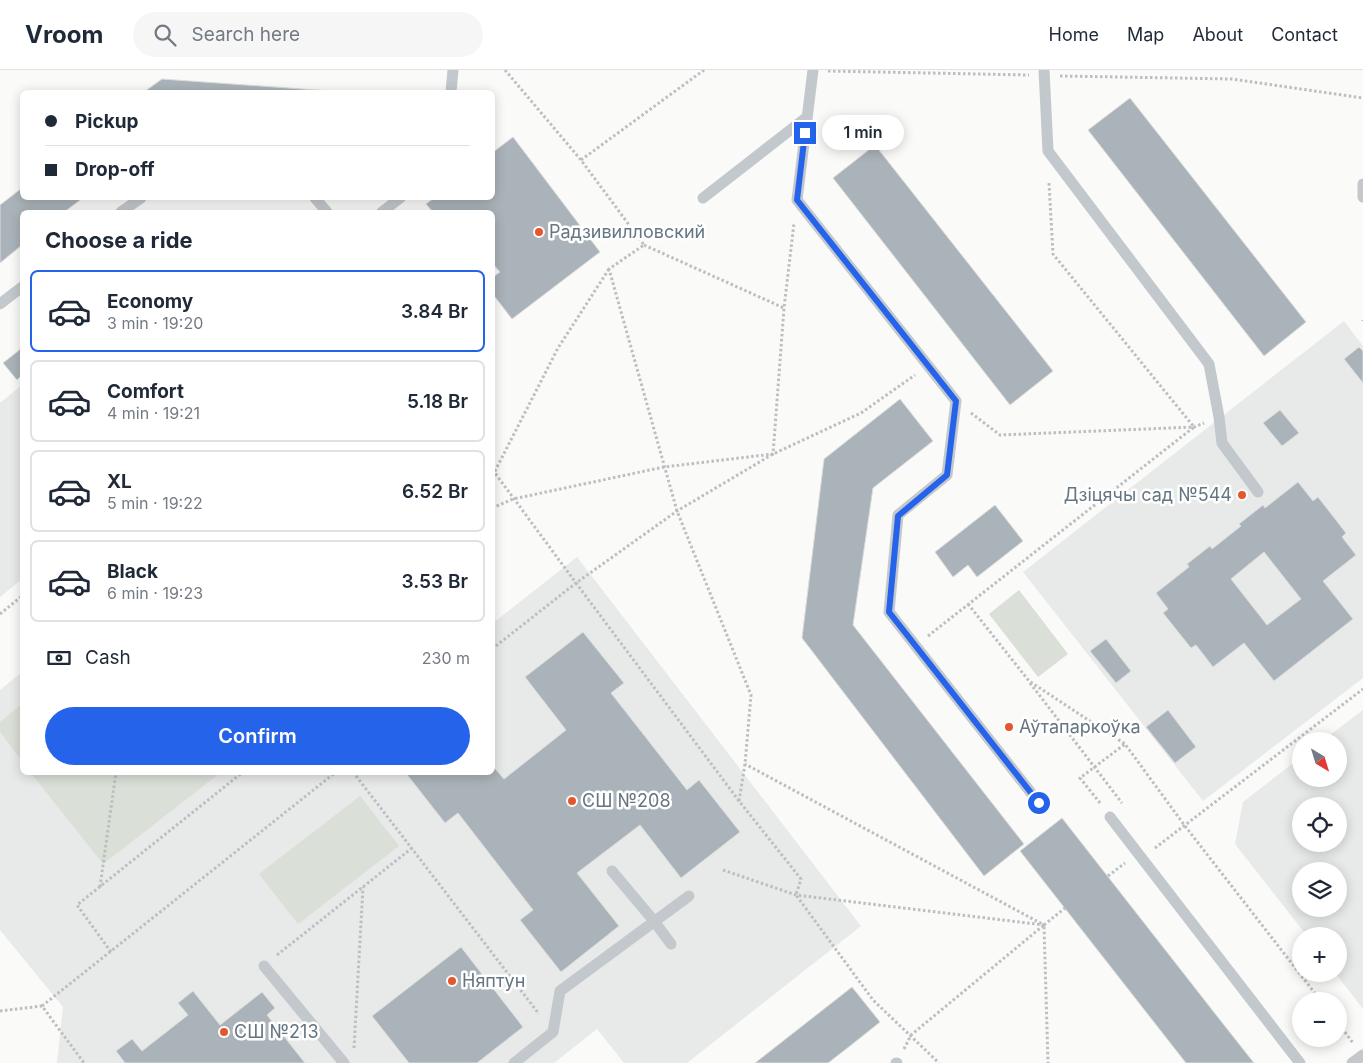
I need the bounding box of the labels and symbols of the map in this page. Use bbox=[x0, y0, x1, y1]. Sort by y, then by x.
callout: 1 min bbox=[822, 116, 905, 150]
route end bbox=[794, 122, 816, 144]
place label: Радзивилловский bbox=[549, 221, 705, 242]
marker: Радзивилловский bbox=[533, 226, 545, 238]
place label: Дзіцячы сад №544 bbox=[1064, 484, 1232, 505]
marker: Дзіцячы сад №544 bbox=[1236, 489, 1248, 501]
place label: Аўтапаркоўка bbox=[1019, 716, 1141, 737]
marker: Аўтапаркоўка bbox=[1003, 721, 1015, 733]
north arrow bbox=[1292, 732, 1348, 788]
place label: СШ №208 bbox=[582, 790, 671, 811]
route start bbox=[1028, 792, 1050, 814]
marker: СШ №208 bbox=[566, 795, 578, 807]
place label: Няптун bbox=[462, 970, 525, 991]
marker: Няптун bbox=[446, 975, 458, 987]
place label: СШ №213 bbox=[234, 1021, 319, 1042]
marker: СШ №213 bbox=[218, 1026, 230, 1038]

